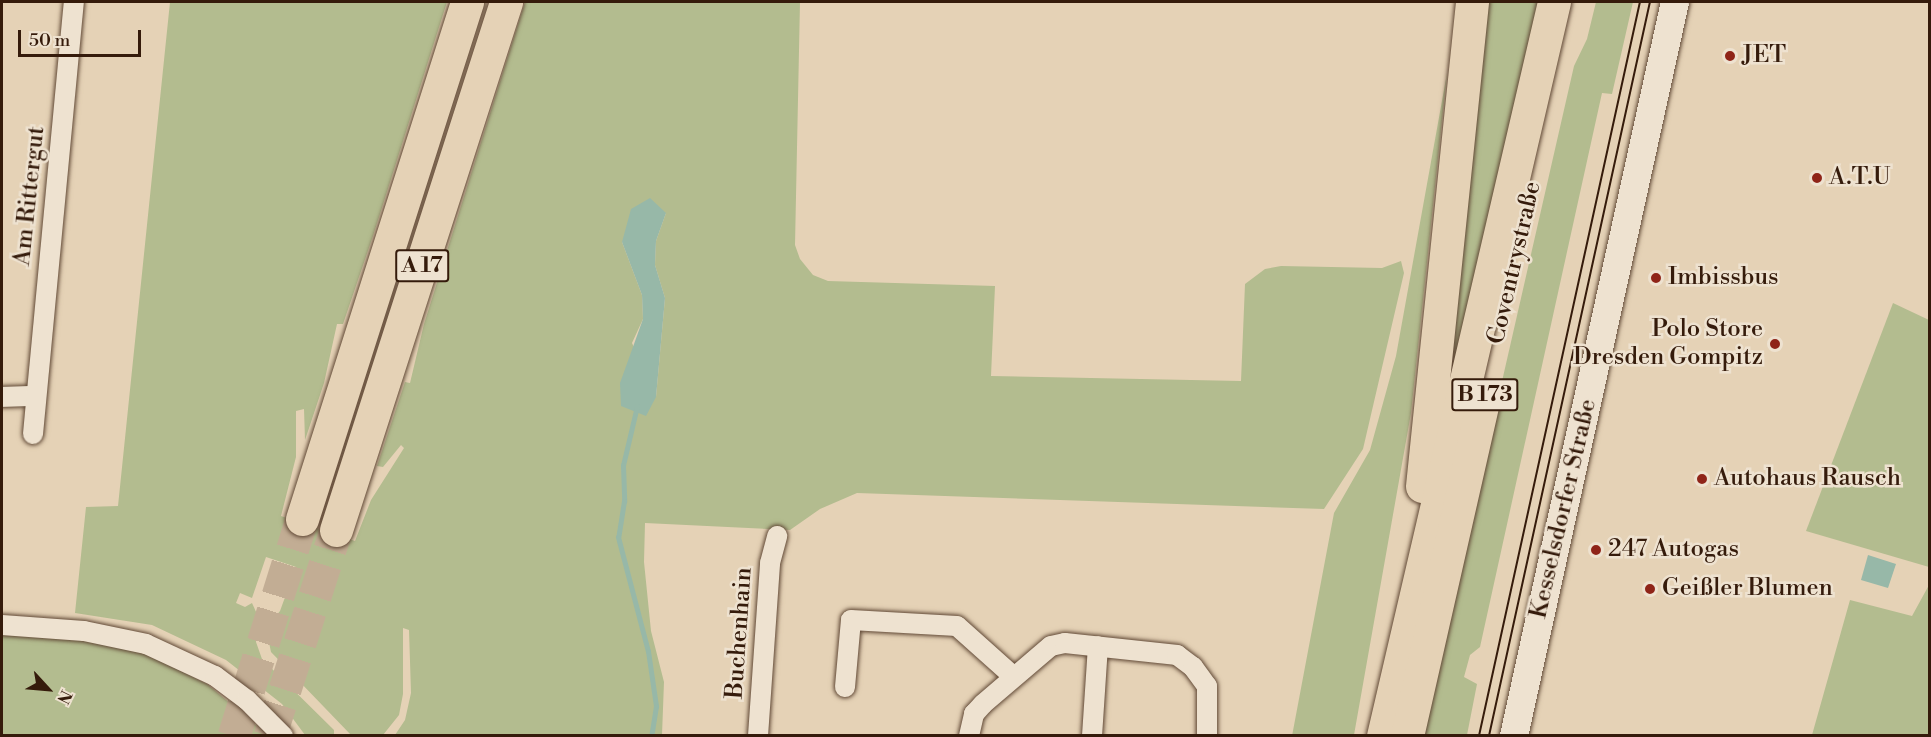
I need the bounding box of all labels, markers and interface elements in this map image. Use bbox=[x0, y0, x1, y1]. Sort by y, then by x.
scale bar bbox=[21, 18, 144, 56]
text: 50 m bbox=[29, 29, 70, 52]
place label: JET bbox=[1742, 42, 1786, 70]
marker: JET bbox=[1723, 49, 1737, 63]
street label: Am Rittergut bbox=[8, 125, 52, 267]
place label: A.T.U bbox=[1829, 164, 1890, 192]
marker: A.T.U bbox=[1810, 171, 1824, 185]
street label: Coventrystraße bbox=[1482, 179, 1548, 347]
road number: A 17 bbox=[395, 247, 449, 285]
place label: Imbissbus bbox=[1668, 264, 1779, 292]
marker: Imbissbus bbox=[1649, 271, 1663, 285]
place label: Polo Store Dresden Gompitz bbox=[1573, 316, 1763, 372]
marker: Polo Store Dresden Gompitz bbox=[1768, 337, 1782, 351]
road number: B 173 bbox=[1450, 376, 1520, 414]
street label: Kesselsdorfer Straße bbox=[1525, 397, 1603, 621]
place label: Autohaus Rausch bbox=[1714, 465, 1901, 493]
marker: Autohaus Rausch bbox=[1695, 472, 1709, 486]
place label: 247 Autogas bbox=[1608, 536, 1739, 564]
marker: 247 Autogas bbox=[1589, 543, 1603, 557]
street label: Buchenhain bbox=[721, 566, 759, 700]
place label: Geißler Blumen bbox=[1662, 575, 1833, 603]
marker: Geißler Blumen bbox=[1643, 582, 1657, 596]
north arrow bbox=[18, 659, 78, 719]
text: N bbox=[52, 687, 76, 707]

